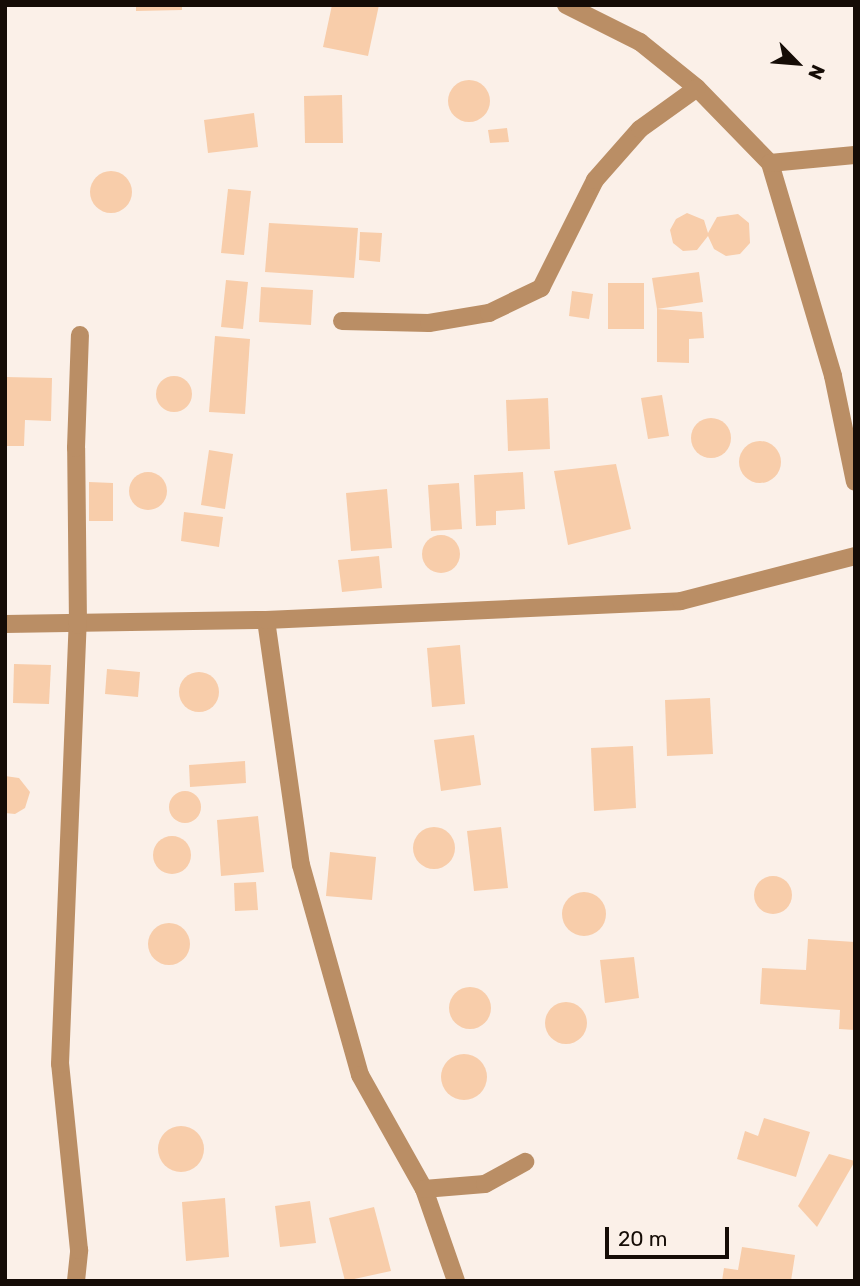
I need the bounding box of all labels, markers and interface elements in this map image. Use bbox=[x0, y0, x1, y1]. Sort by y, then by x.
north arrow bbox=[762, 28, 832, 98]
text: N bbox=[803, 61, 830, 83]
scale bar bbox=[608, 1212, 732, 1256]
text: 20 m bbox=[618, 1226, 667, 1251]

